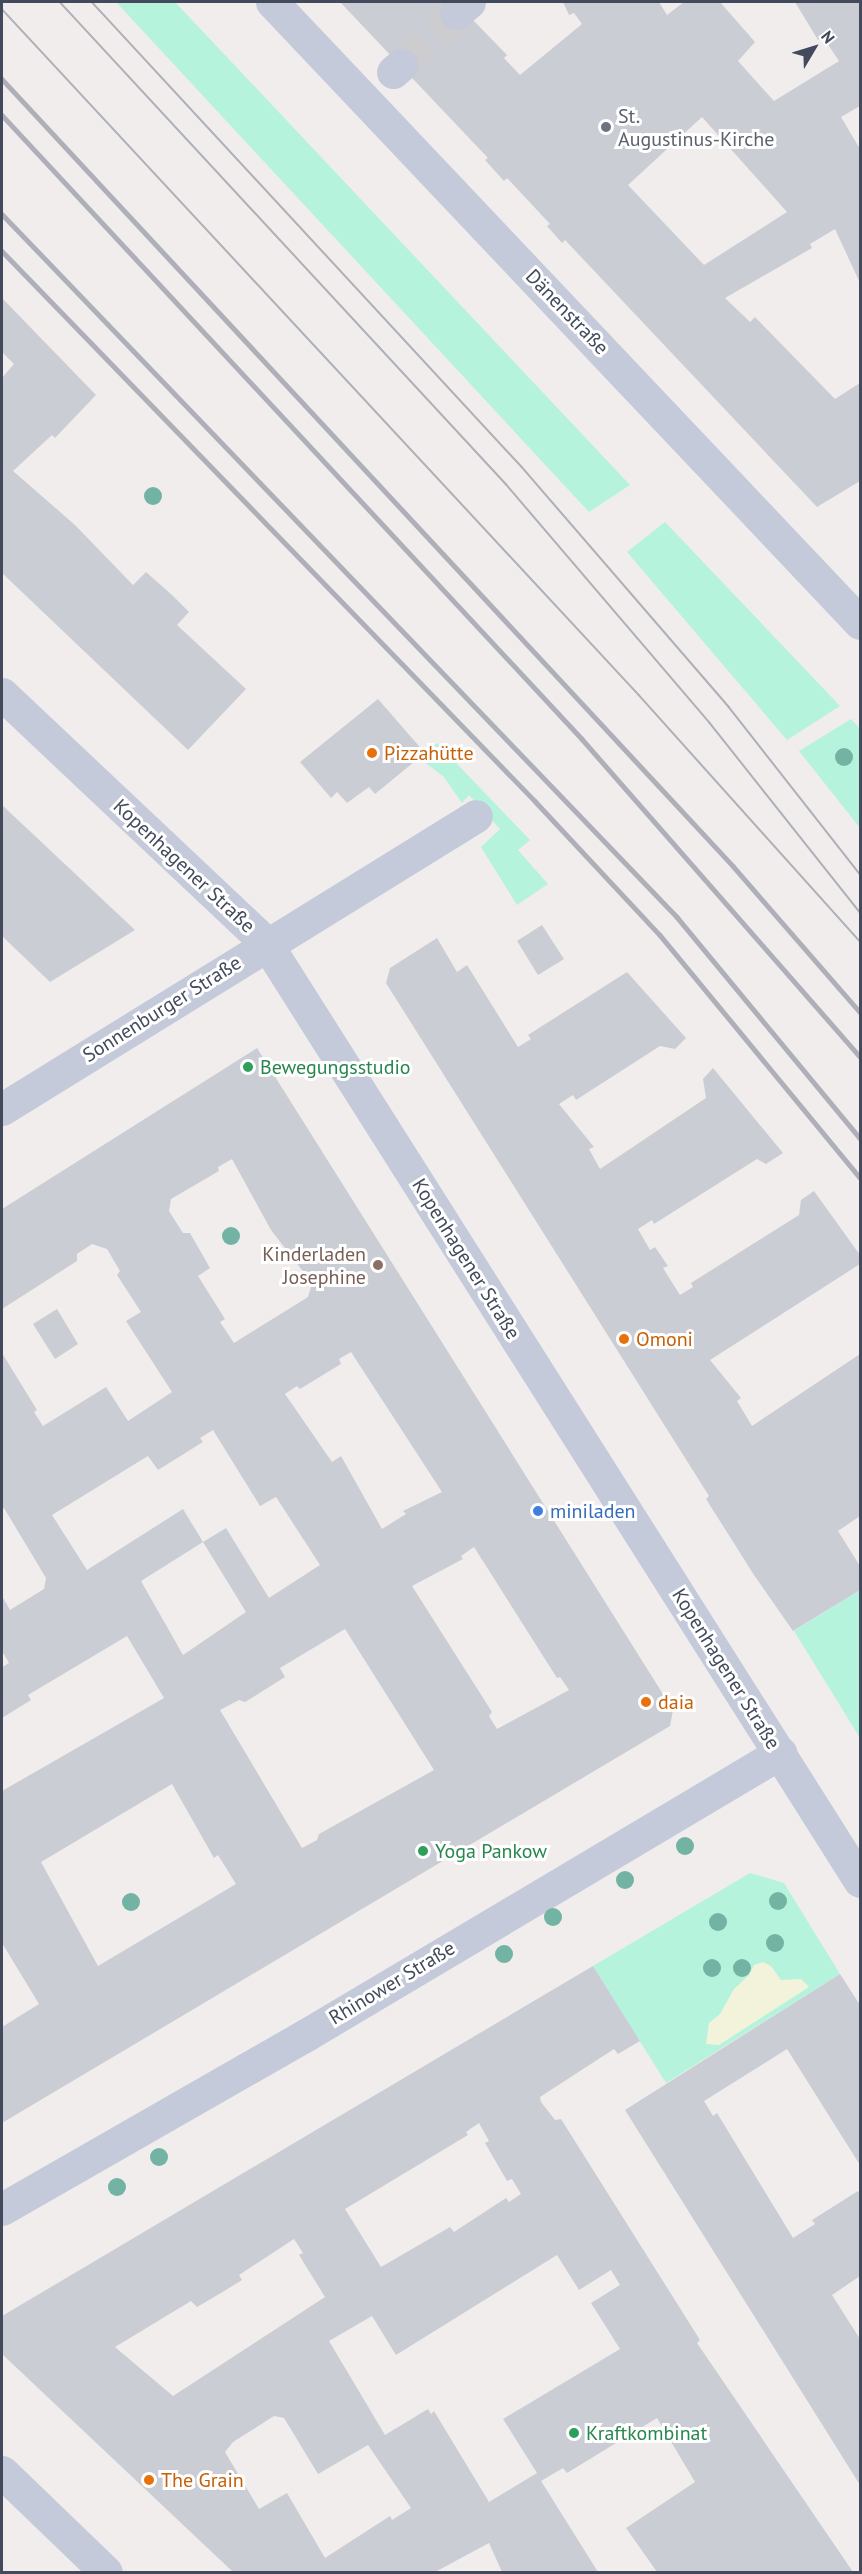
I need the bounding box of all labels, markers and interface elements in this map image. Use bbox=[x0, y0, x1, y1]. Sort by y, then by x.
north arrow bbox=[784, 18, 844, 78]
text: N bbox=[817, 27, 839, 47]
place label: St. Augustinus-Kirche bbox=[618, 104, 774, 151]
marker: St. Augustinus-Kirche bbox=[599, 120, 613, 134]
street label: Dänenstraße bbox=[521, 264, 613, 360]
place label: Pizzahütte bbox=[384, 741, 474, 765]
marker: Pizzahütte bbox=[365, 746, 379, 760]
street label: Kopenhagener Straße bbox=[108, 794, 260, 938]
street label: Sonnenburger Straße bbox=[79, 951, 245, 1067]
place label: Bewegungsstudio bbox=[260, 1055, 410, 1079]
marker: Bewegungsstudio bbox=[241, 1060, 255, 1074]
street label: Kopenhagener Straße bbox=[407, 1174, 525, 1344]
place label: Kinderladen Josephine bbox=[262, 1242, 366, 1289]
marker: Kinderladen Josephine bbox=[371, 1258, 385, 1272]
place label: Omoni bbox=[636, 1327, 693, 1351]
marker: Omoni bbox=[617, 1332, 631, 1346]
place label: miniladen bbox=[550, 1499, 636, 1523]
marker: miniladen bbox=[531, 1504, 545, 1518]
street label: Kopenhagener Straße bbox=[667, 1584, 785, 1754]
place label: daia bbox=[658, 1690, 694, 1714]
marker: daia bbox=[639, 1695, 653, 1709]
place label: Yoga Pankow bbox=[435, 1839, 547, 1863]
marker: Yoga Pankow bbox=[416, 1844, 430, 1858]
street label: Rhinower Straße bbox=[325, 1936, 459, 2030]
place label: Kraftkombinat bbox=[586, 2421, 707, 2445]
marker: Kraftkombinat bbox=[567, 2426, 581, 2440]
place label: The Grain bbox=[161, 2468, 244, 2492]
marker: The Grain bbox=[142, 2473, 156, 2487]

